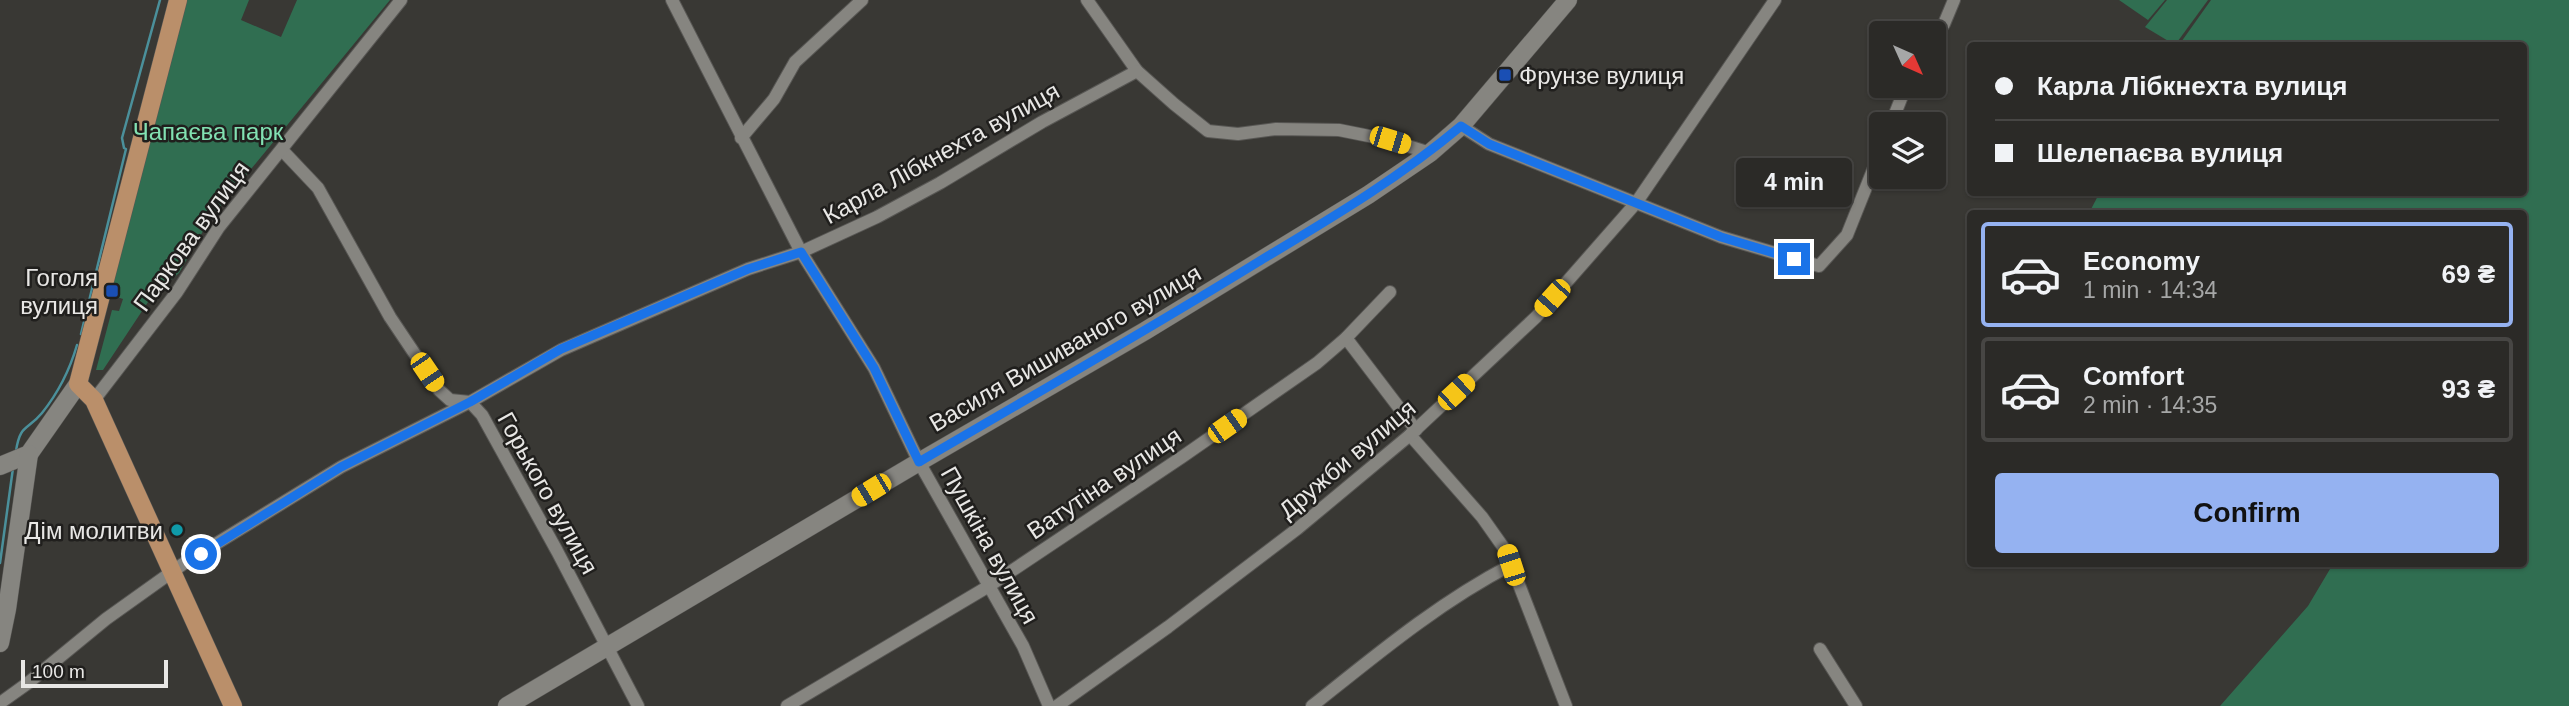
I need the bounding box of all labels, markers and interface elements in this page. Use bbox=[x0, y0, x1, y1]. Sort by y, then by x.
north arrow bbox=[1869, 21, 1946, 98]
map controls bbox=[1869, 21, 1946, 189]
place label: Фрунзе вулиця bbox=[1519, 62, 1684, 89]
marker: Фрунзе вулиця bbox=[1497, 67, 1513, 83]
text: Карла Лібкнехта вулиця bbox=[2037, 71, 2347, 101]
street label: Карла Лібкнехта вулиця bbox=[818, 77, 1064, 229]
button: layers bbox=[1869, 112, 1946, 189]
park label: Чапаєва парк bbox=[133, 118, 284, 145]
car bbox=[1367, 124, 1414, 156]
text: Шелепаєва вулиця bbox=[2037, 138, 2283, 168]
street label: Паркова вулиця bbox=[128, 156, 254, 316]
callout: 4 min bbox=[1736, 158, 1852, 206]
text: 4 min bbox=[1764, 169, 1824, 195]
route end bbox=[1778, 243, 1810, 275]
icon: car bbox=[1999, 243, 2062, 306]
text: Economy bbox=[2083, 246, 2200, 276]
street label: Василя Вишиваного вулиця bbox=[924, 259, 1206, 437]
text: 69 ₴ bbox=[2442, 259, 2495, 289]
place label: Гоголя вулиця bbox=[20, 264, 98, 319]
car bbox=[1531, 275, 1574, 321]
text: 1 min · 14:34 bbox=[2083, 277, 2217, 303]
marker: Гоголя вулиця bbox=[104, 283, 120, 299]
car bbox=[407, 349, 448, 395]
icon: car bbox=[1999, 358, 2062, 421]
text: Comfort bbox=[2083, 361, 2184, 391]
car bbox=[1434, 370, 1479, 414]
text: 93 ₴ bbox=[2442, 374, 2495, 404]
text: 2 min · 14:35 bbox=[2083, 392, 2217, 418]
street label: Дружби вулиця bbox=[1273, 394, 1421, 524]
car bbox=[1204, 405, 1251, 447]
street label: Горького вулиця bbox=[492, 407, 604, 579]
street label: Ватутіна вулиця bbox=[1022, 422, 1186, 544]
street label: Пушкіна вулиця bbox=[936, 462, 1044, 628]
car bbox=[848, 470, 895, 510]
button: Confirm bbox=[1995, 473, 2499, 553]
place label: Дім молитви bbox=[24, 517, 163, 544]
marker: Дім молитви bbox=[169, 522, 185, 538]
route start bbox=[185, 538, 217, 570]
car bbox=[1495, 542, 1528, 588]
scale bar bbox=[21, 657, 168, 689]
text: 100 m bbox=[32, 661, 85, 682]

